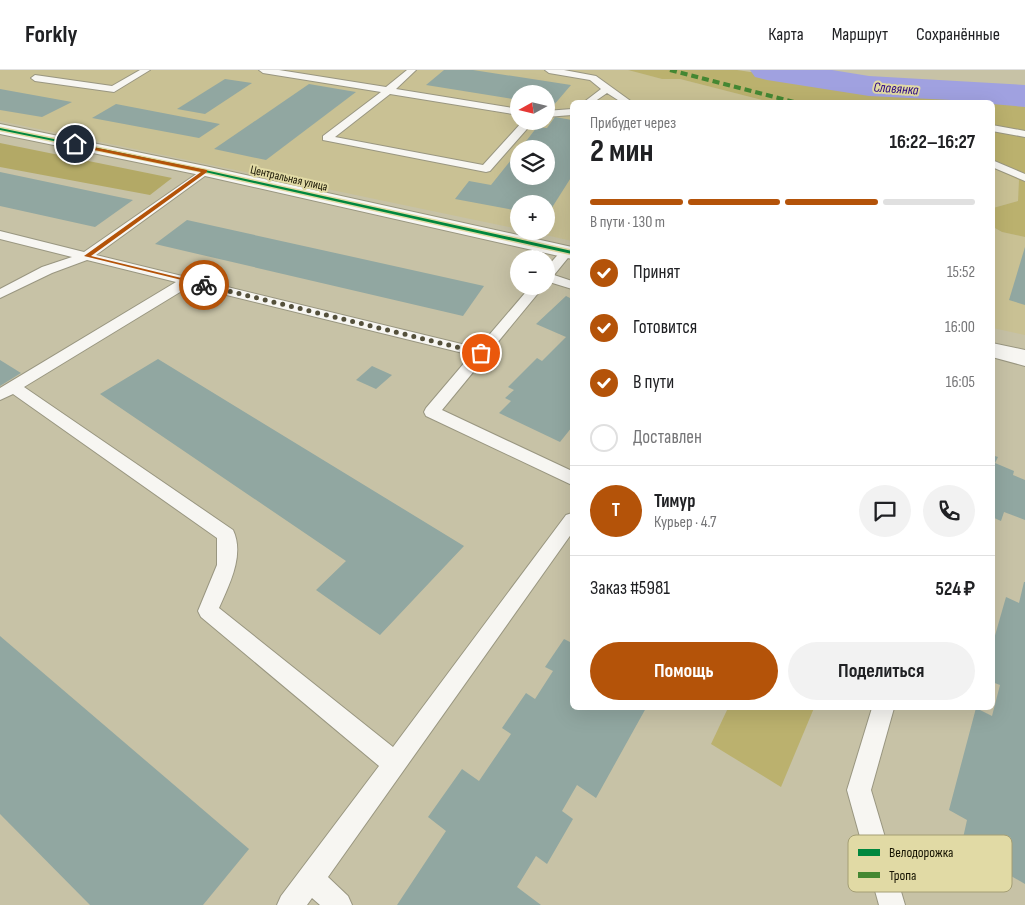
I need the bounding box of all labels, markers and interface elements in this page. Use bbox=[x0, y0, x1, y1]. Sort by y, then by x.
text: Forkly bbox=[25, 20, 77, 49]
text: Карта bbox=[768, 24, 804, 45]
text: Маршрут bbox=[832, 24, 888, 45]
text: Сохранённые bbox=[916, 24, 1000, 45]
water label: Славянка bbox=[873, 78, 919, 99]
north arrow bbox=[510, 85, 555, 130]
map controls bbox=[510, 85, 555, 295]
text: Прибудет через bbox=[590, 114, 676, 133]
pin bbox=[54, 123, 96, 165]
icon: home bbox=[61, 130, 89, 158]
text: 16:22–16:27 bbox=[889, 131, 975, 154]
text: 2 мин bbox=[590, 132, 654, 171]
button: layers bbox=[510, 140, 555, 185]
street label: Центральная улица bbox=[249, 162, 329, 195]
button: + bbox=[510, 195, 555, 240]
text: В пути · 130 m bbox=[590, 213, 665, 232]
button: − bbox=[510, 250, 555, 295]
icon: check bbox=[590, 259, 618, 287]
courier bbox=[179, 260, 229, 310]
text: Принят bbox=[633, 261, 680, 284]
text: 15:52 bbox=[947, 263, 975, 282]
icon: bike bbox=[190, 271, 218, 299]
icon: check bbox=[590, 314, 618, 342]
text: Готовится bbox=[633, 316, 697, 339]
text: 16:00 bbox=[945, 318, 975, 337]
pin bbox=[460, 332, 502, 374]
icon: bag bbox=[467, 339, 495, 367]
icon: check bbox=[590, 369, 618, 397]
text: В пути bbox=[633, 371, 674, 394]
text: 16:05 bbox=[946, 373, 975, 392]
text: Доставлен bbox=[633, 426, 702, 449]
button: chat bbox=[859, 485, 911, 537]
button: phone bbox=[923, 485, 975, 537]
text: Тимур bbox=[654, 490, 695, 513]
text: Т bbox=[612, 499, 620, 522]
text: Курьер · 4.7 bbox=[654, 513, 716, 532]
text: Заказ #5981 bbox=[590, 577, 670, 600]
text: 524 ₽ bbox=[936, 578, 975, 601]
button: Помощь bbox=[590, 642, 778, 700]
button: Поделиться bbox=[788, 642, 975, 700]
legend bbox=[848, 835, 1012, 892]
text: Велодорожка bbox=[889, 844, 953, 861]
text: Тропа bbox=[889, 867, 916, 884]

